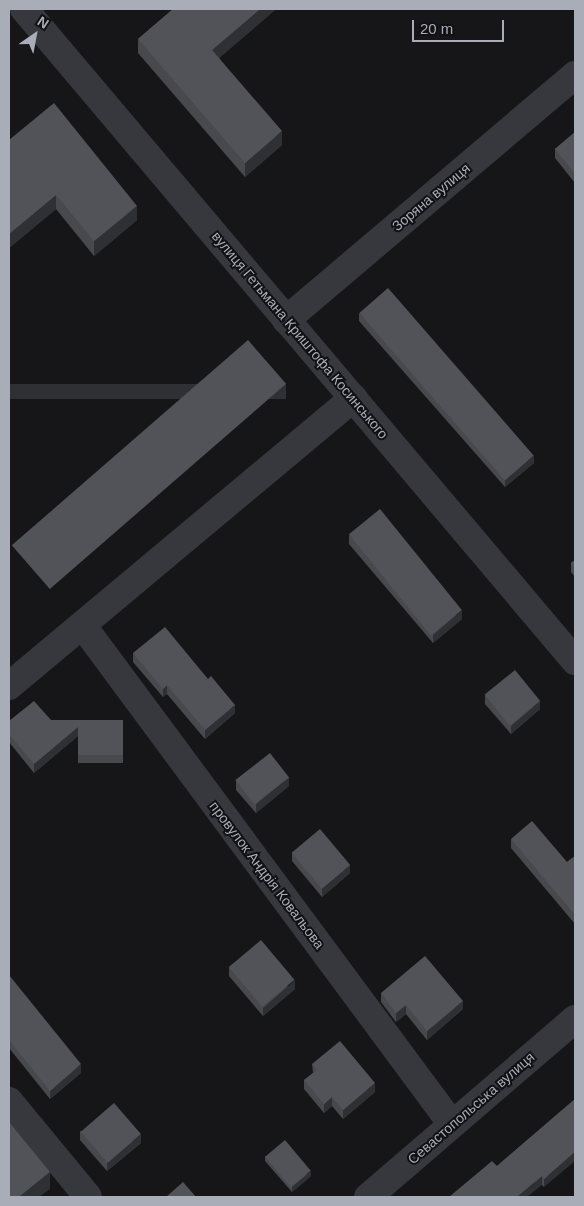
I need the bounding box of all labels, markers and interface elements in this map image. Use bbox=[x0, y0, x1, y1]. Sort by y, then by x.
north arrow bbox=[10, 10, 60, 60]
scale bar bbox=[414, 10, 506, 42]
text: N bbox=[35, 13, 52, 32]
text: 20 m bbox=[420, 20, 453, 37]
street label: Зоряна вулиця bbox=[389, 160, 473, 234]
street label: вулиця Гетьмана Криштофа Косинського bbox=[208, 228, 392, 442]
street label: провулок Андрія Ковальова bbox=[206, 798, 328, 952]
street label: Севастопольська вулиця bbox=[404, 1048, 538, 1168]

